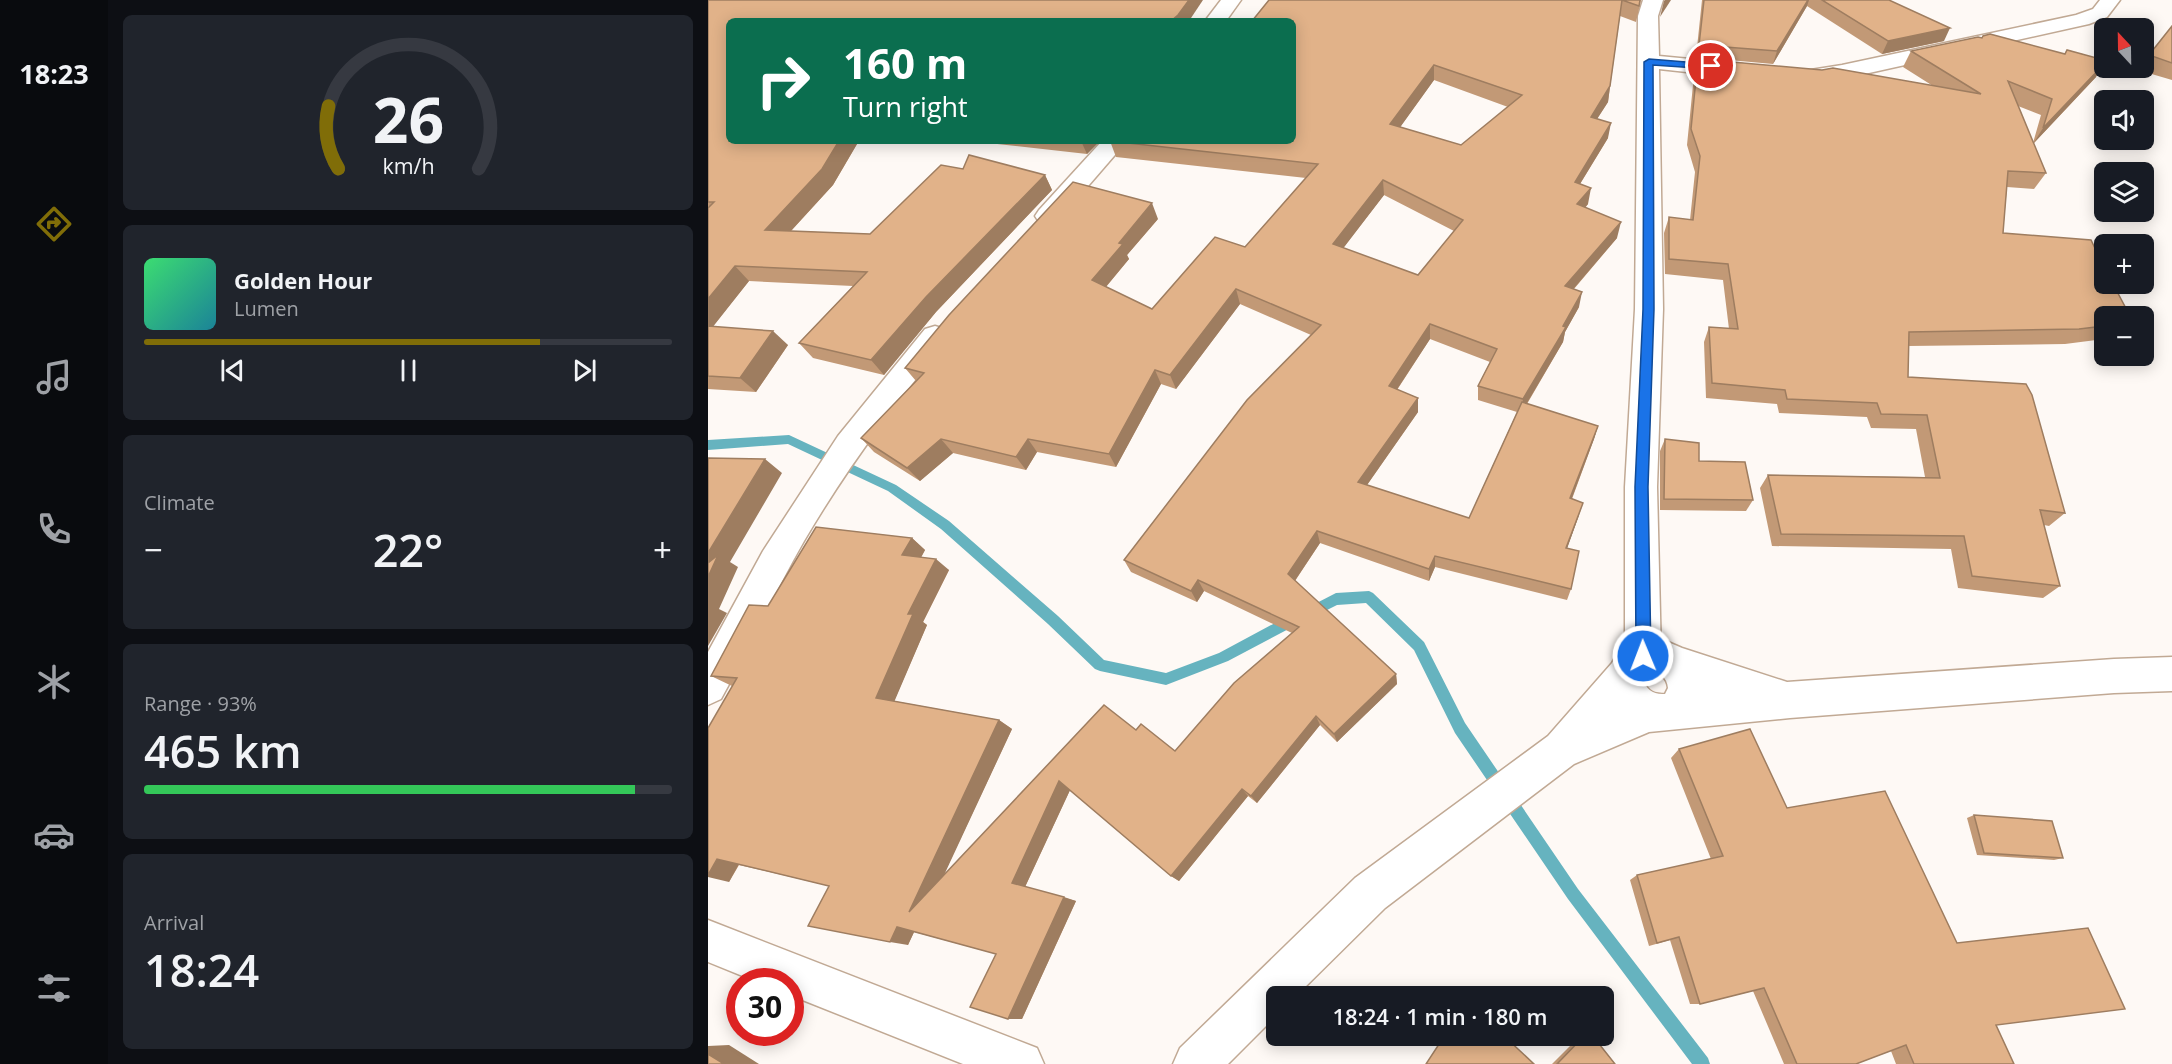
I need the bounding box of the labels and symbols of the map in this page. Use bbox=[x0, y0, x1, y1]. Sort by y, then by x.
north arrow bbox=[2094, 18, 2154, 78]
pin bbox=[1685, 40, 1736, 91]
position arrow bbox=[1611, 624, 1675, 688]
speed limit sign: 30 bbox=[726, 968, 804, 1046]

